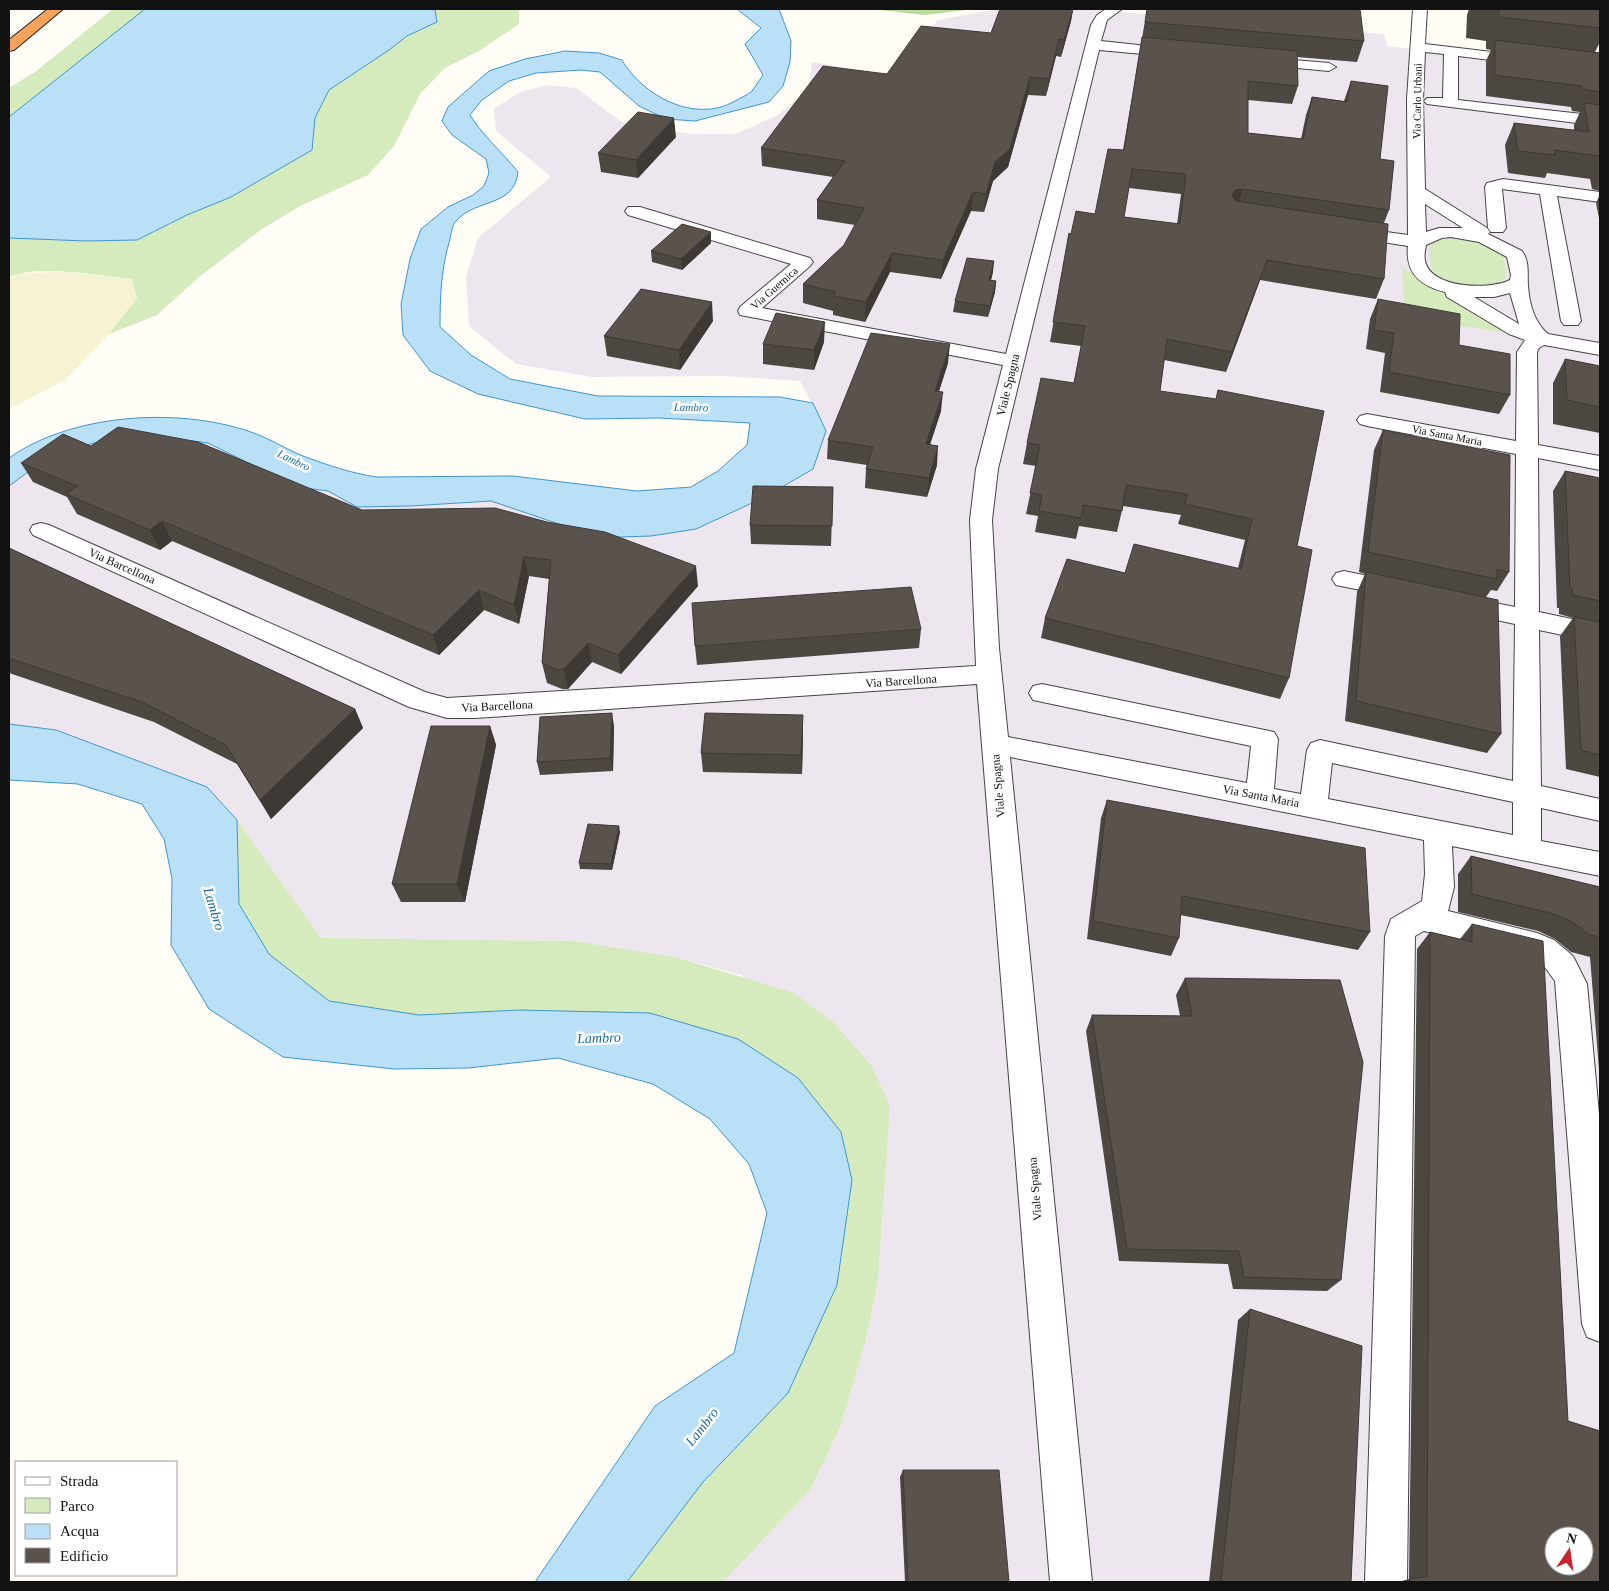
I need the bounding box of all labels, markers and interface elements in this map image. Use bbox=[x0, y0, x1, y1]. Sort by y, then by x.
street label: Via Carlo Urbani bbox=[1410, 63, 1424, 139]
street label: Via Guernica bbox=[748, 264, 800, 312]
street label: Viale Spagna bbox=[994, 352, 1023, 418]
water label: Lambro bbox=[673, 401, 709, 413]
street label: Via Santa Maria bbox=[1411, 422, 1483, 448]
water label: Lambro bbox=[275, 447, 313, 473]
street label: Via Barcellona bbox=[86, 545, 158, 587]
street label: Via Barcellona bbox=[865, 671, 938, 690]
street label: Via Barcellona bbox=[461, 697, 534, 715]
street label: Viale Spagna bbox=[988, 753, 1008, 818]
street label: Via Santa Maria bbox=[1221, 782, 1301, 810]
water label: Lambro bbox=[200, 885, 228, 932]
water label: Lambro bbox=[576, 1030, 621, 1046]
street label: Viale Spagna bbox=[1025, 1156, 1045, 1221]
water label: Lambro bbox=[682, 1405, 721, 1450]
legend bbox=[15, 1461, 178, 1576]
text: Strada bbox=[60, 1473, 99, 1489]
text: Parco bbox=[60, 1498, 94, 1514]
text: Acqua bbox=[60, 1523, 99, 1539]
north arrow bbox=[1544, 1526, 1594, 1576]
text: N bbox=[1565, 1530, 1578, 1547]
text: Edificio bbox=[60, 1548, 108, 1564]

